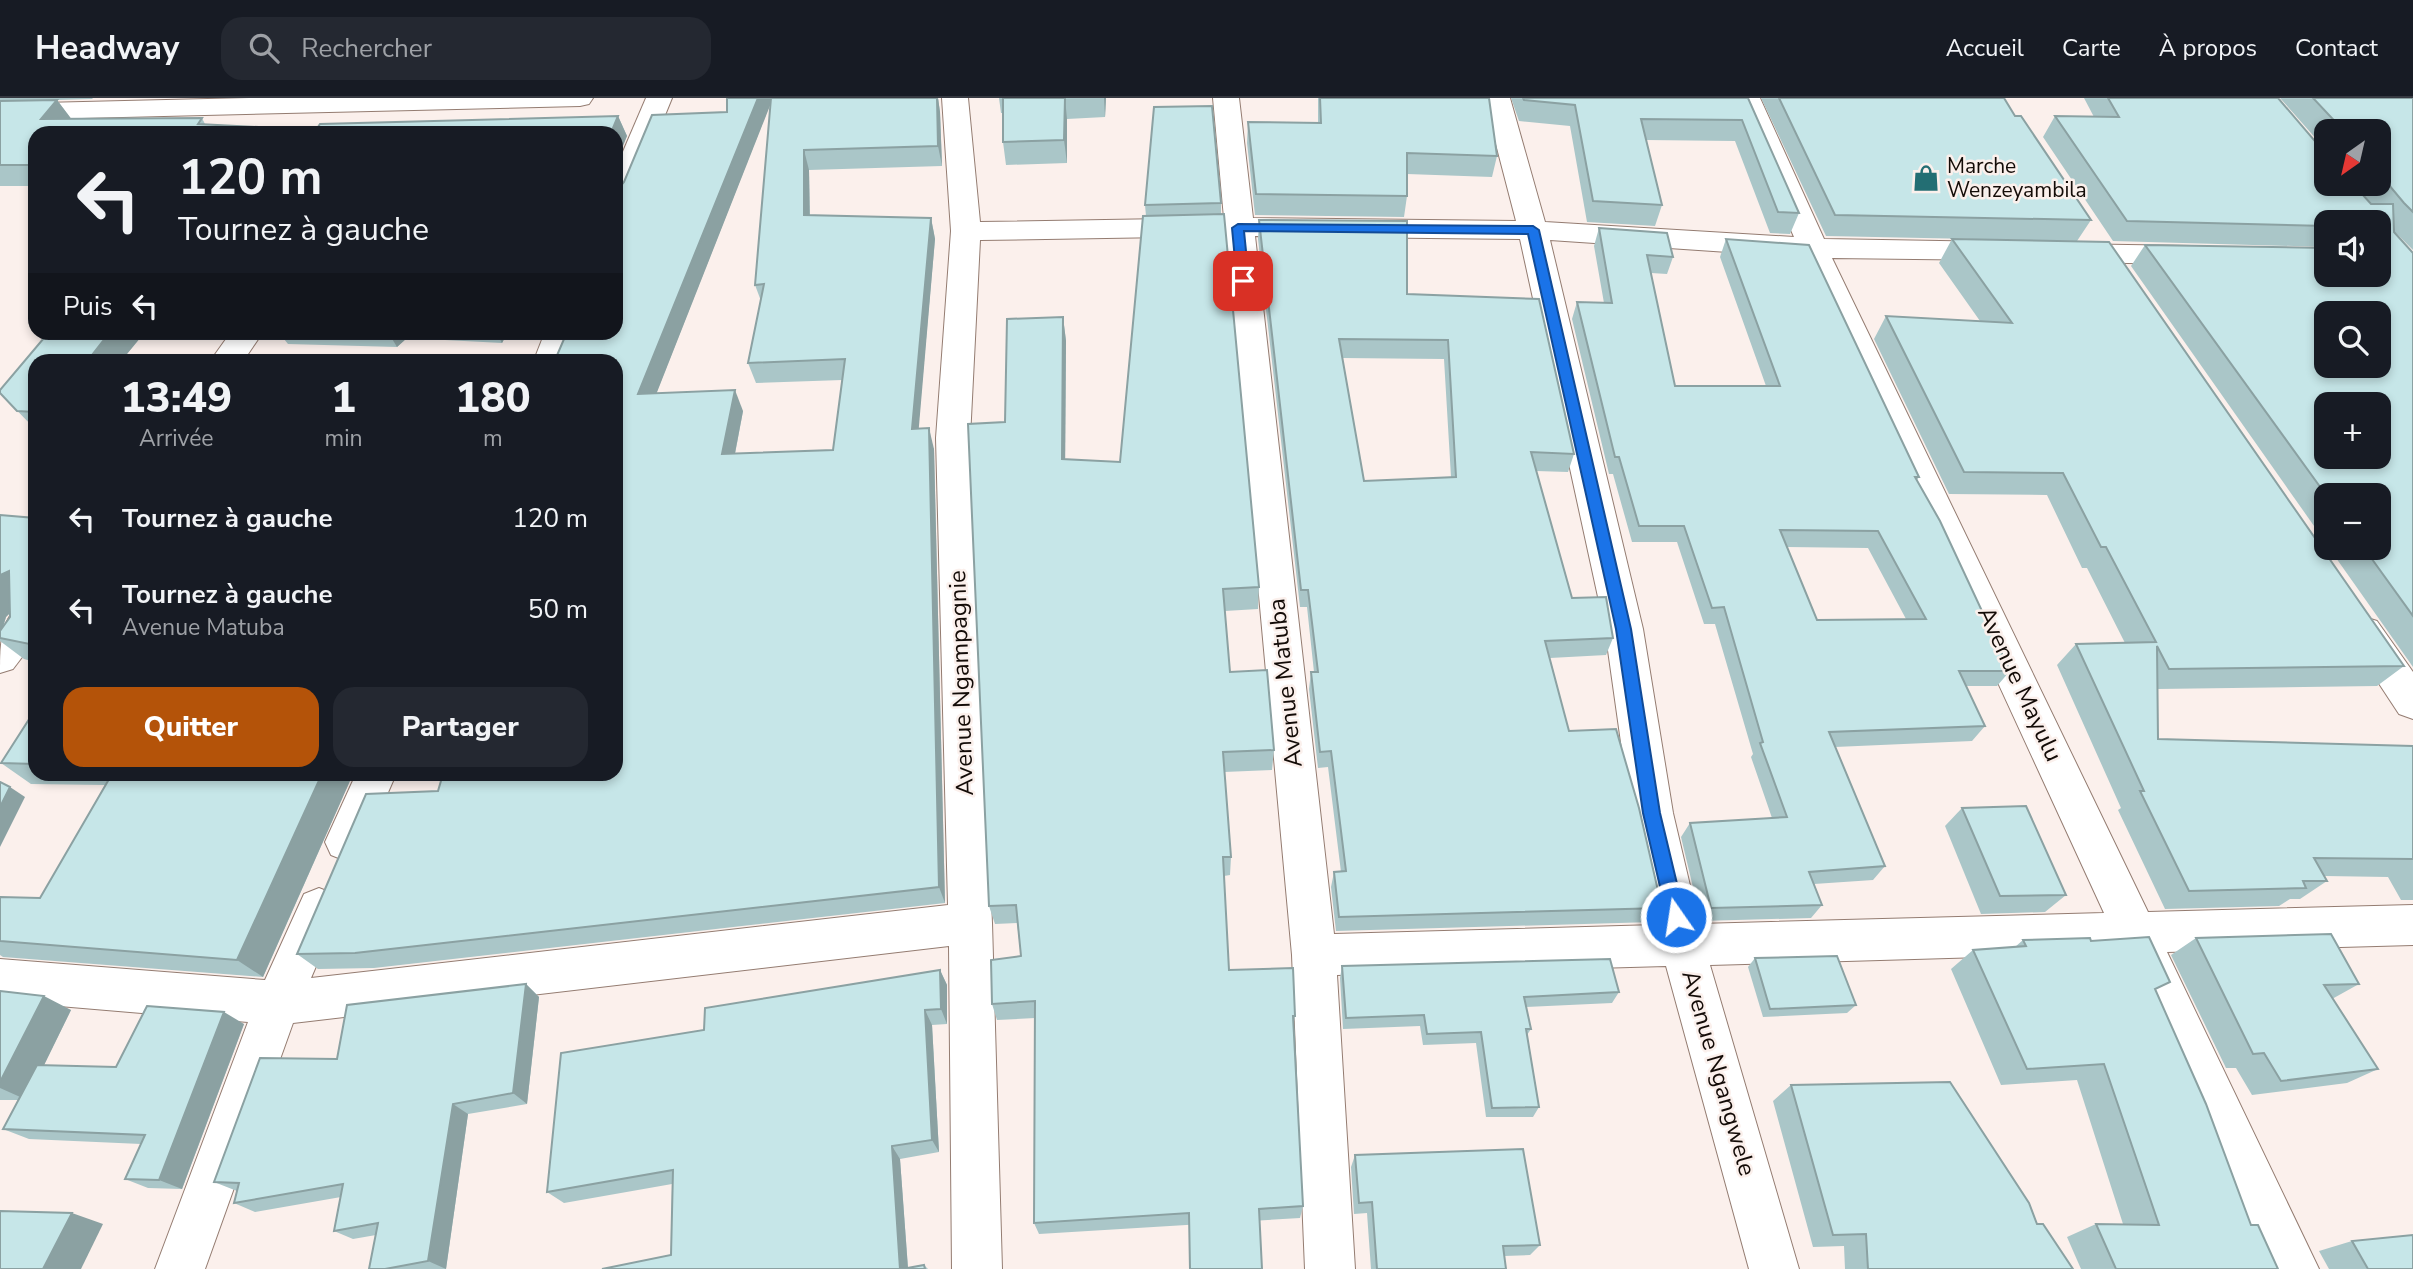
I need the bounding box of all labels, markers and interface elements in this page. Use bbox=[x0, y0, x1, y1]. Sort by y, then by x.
search box bbox=[221, 17, 711, 80]
text: Headway bbox=[35, 26, 179, 71]
icon: search bbox=[245, 29, 283, 67]
text: Rechercher bbox=[301, 31, 432, 66]
text: Accueil bbox=[1946, 32, 2024, 64]
text: Carte bbox=[2062, 32, 2121, 64]
text: À propos bbox=[2159, 32, 2257, 64]
text: Contact bbox=[2295, 32, 2378, 64]
north arrow bbox=[2314, 119, 2390, 196]
map controls bbox=[2314, 119, 2391, 560]
text: 120 m bbox=[178, 144, 322, 211]
place label: Marche Wenzeyambila bbox=[1947, 152, 2087, 204]
icon: left bbox=[63, 154, 154, 245]
shop icon: Marche Wenzeyambila bbox=[1911, 163, 1941, 193]
text: Tournez à gauche bbox=[178, 208, 429, 251]
button: sound bbox=[2314, 210, 2391, 287]
pin bbox=[1213, 251, 1273, 311]
icon: arrive bbox=[1224, 262, 1262, 300]
icon: left bbox=[126, 287, 164, 325]
text: Puis bbox=[63, 289, 112, 324]
button: search bbox=[2314, 301, 2391, 378]
text: 13:49 bbox=[120, 370, 232, 427]
text: 1 bbox=[331, 370, 356, 427]
text: 180 bbox=[455, 370, 531, 427]
button: + bbox=[2314, 392, 2391, 469]
text: Arrivée bbox=[139, 423, 214, 454]
text: min bbox=[325, 423, 363, 454]
text: m bbox=[483, 423, 503, 454]
button: − bbox=[2314, 483, 2391, 560]
icon: left bbox=[63, 500, 101, 538]
text: Tournez à gauche bbox=[122, 501, 333, 536]
text: 120 m bbox=[512, 501, 588, 536]
street label: Avenue Ngampagnie bbox=[941, 570, 981, 796]
text: Tournez à gauche bbox=[122, 577, 333, 612]
icon: left bbox=[63, 591, 101, 629]
text: 50 m bbox=[528, 592, 588, 627]
street label: Avenue Matuba bbox=[1260, 597, 1310, 769]
street label: Avenue Mayulu bbox=[1970, 601, 2070, 767]
text: Avenue Matuba bbox=[122, 612, 285, 643]
button: Quitter bbox=[63, 687, 319, 767]
button: Partager bbox=[333, 687, 588, 767]
position arrow bbox=[1639, 880, 1713, 954]
street label: Avenue Ngangwele bbox=[1674, 966, 1764, 1180]

